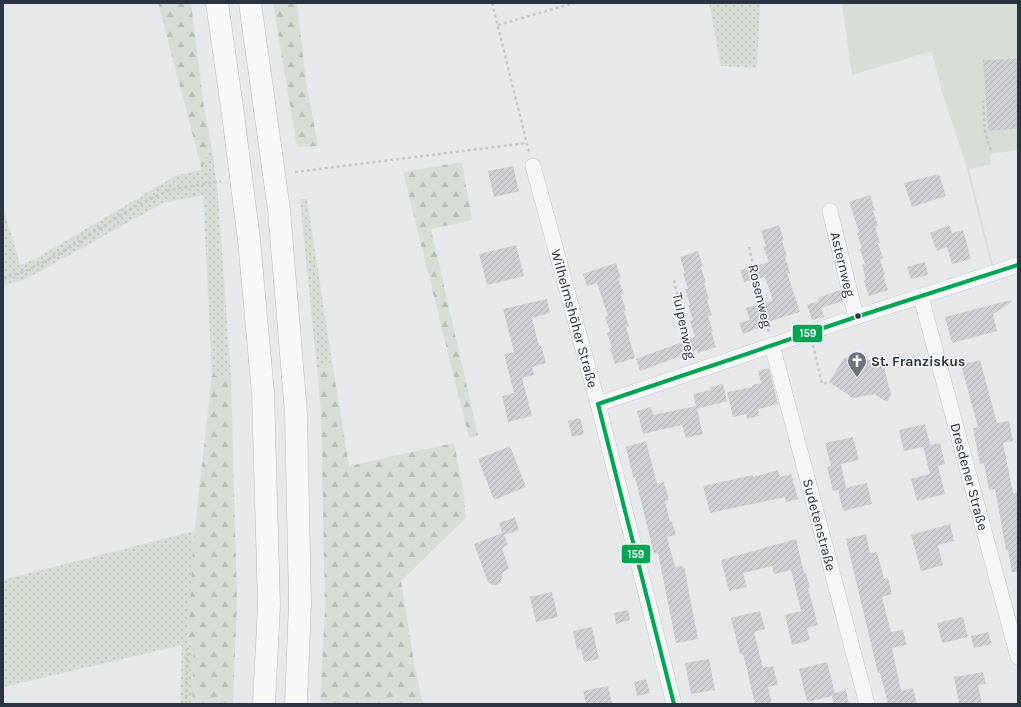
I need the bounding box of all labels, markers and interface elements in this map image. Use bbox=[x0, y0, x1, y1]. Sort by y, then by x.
street label: Asternweg bbox=[827, 230, 859, 299]
street label: Wilhelmshöher Straße bbox=[548, 247, 602, 390]
street label: Rosenweg bbox=[744, 263, 776, 329]
street label: Tulpenweg bbox=[669, 291, 699, 361]
unlabelled marker bbox=[853, 311, 863, 321]
line badge: 159 bbox=[792, 324, 823, 343]
text: 159 bbox=[799, 327, 817, 340]
church icon: St. Franziskus bbox=[846, 350, 868, 378]
place label: St. Franziskus bbox=[871, 353, 965, 370]
street label: Dresdener Straße bbox=[947, 421, 992, 532]
street label: Sudetenstraße bbox=[799, 477, 840, 573]
line badge: 159 bbox=[621, 544, 651, 564]
text: 159 bbox=[627, 548, 645, 561]

